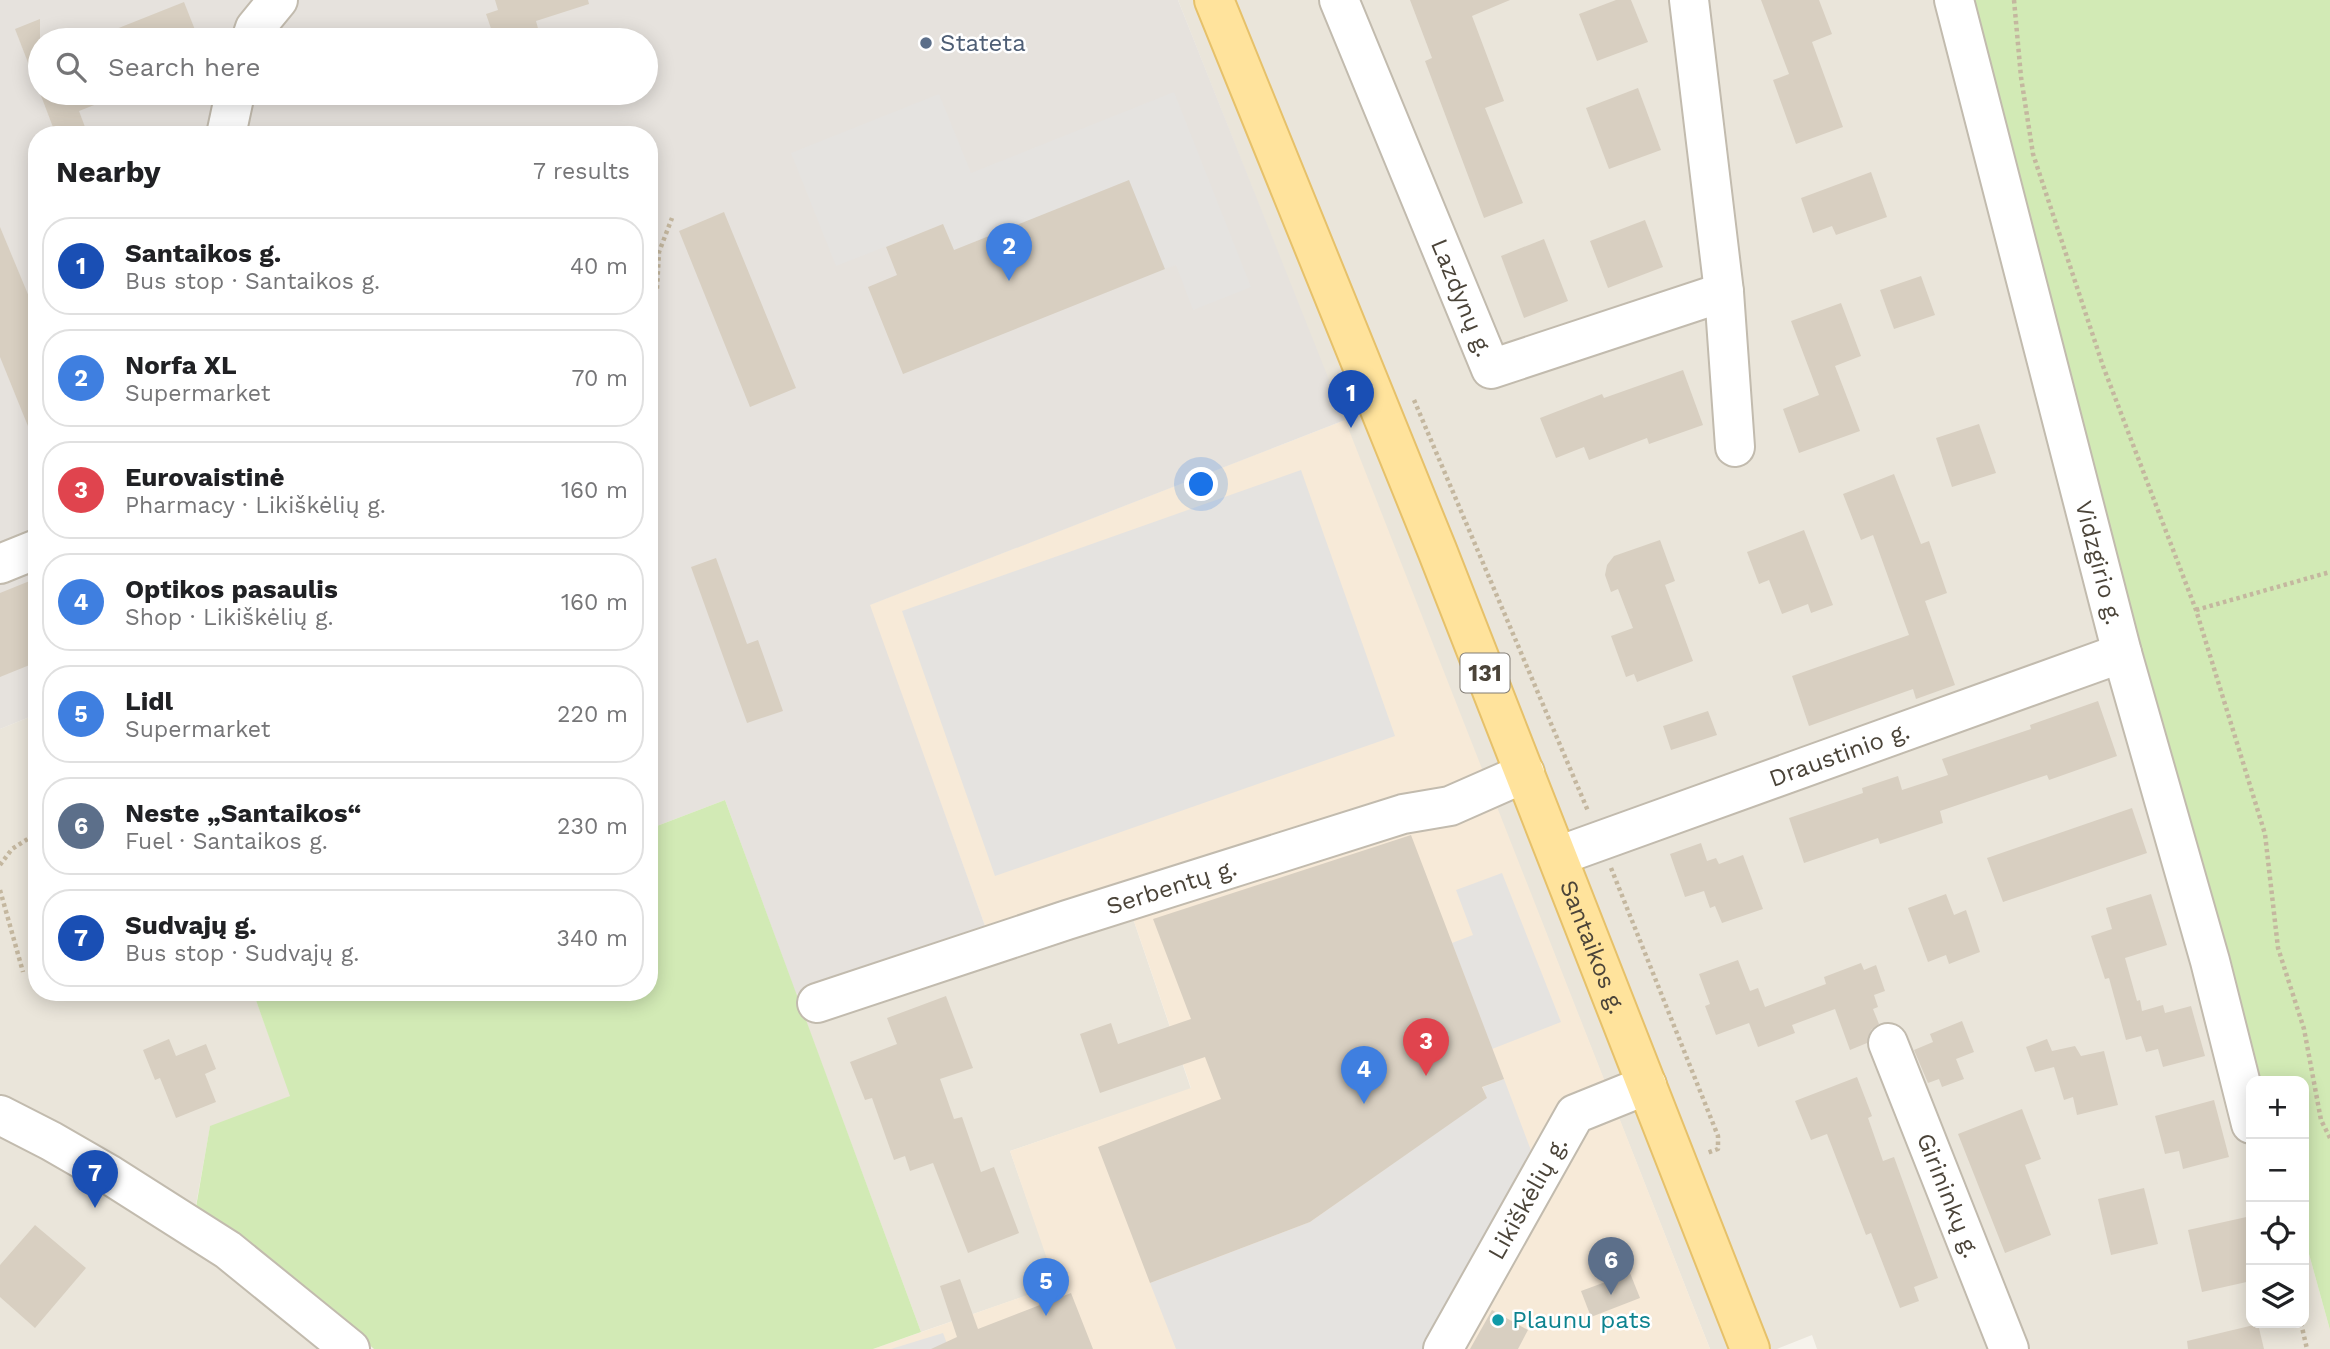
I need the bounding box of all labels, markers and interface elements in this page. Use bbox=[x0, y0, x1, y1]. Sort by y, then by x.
search box bbox=[28, 28, 658, 105]
place label: Stateta bbox=[940, 29, 1026, 57]
marker: Stateta bbox=[918, 35, 934, 51]
icon: search bbox=[52, 48, 90, 86]
text: Search here bbox=[108, 52, 260, 82]
text: Nearby bbox=[56, 154, 161, 189]
text: 7 results bbox=[533, 158, 630, 185]
pin: 2 bbox=[986, 223, 1032, 281]
street label: Lazdynų g. bbox=[1425, 235, 1498, 361]
text: Santaikos g. bbox=[125, 238, 281, 268]
text: 1 bbox=[76, 253, 86, 280]
text: 40 m bbox=[570, 253, 628, 280]
text: Bus stop · Santaikos g. bbox=[125, 268, 380, 295]
text: Norfa XL bbox=[125, 350, 237, 380]
text: 2 bbox=[74, 365, 88, 392]
text: 70 m bbox=[571, 365, 628, 392]
pin: 1 bbox=[1328, 370, 1374, 428]
text: Supermarket bbox=[125, 380, 270, 407]
text: Eurovaistinė bbox=[125, 462, 285, 492]
your location bbox=[1184, 467, 1218, 501]
text: 3 bbox=[74, 477, 88, 504]
text: 160 m bbox=[561, 477, 628, 504]
text: Pharmacy · Likiškėlių g. bbox=[125, 492, 386, 519]
street label: Vidzgirio g. bbox=[2069, 498, 2128, 628]
text: Optikos pasaulis bbox=[125, 574, 338, 604]
text: 4 bbox=[74, 589, 88, 616]
text: 160 m bbox=[561, 589, 628, 616]
text: Shop · Likiškėlių g. bbox=[125, 604, 334, 631]
road number: 131 bbox=[1460, 653, 1510, 692]
text: Lidl bbox=[125, 686, 173, 716]
text: 5 bbox=[74, 701, 88, 728]
text: 220 m bbox=[557, 701, 628, 728]
text: Supermarket bbox=[125, 716, 270, 743]
street label: Draustinio g. bbox=[1765, 717, 1913, 793]
text: Neste „Santaikos“ bbox=[125, 798, 361, 828]
text: 6 bbox=[74, 813, 88, 840]
text: 230 m bbox=[557, 813, 628, 840]
text: Fuel · Santaikos g. bbox=[125, 828, 328, 855]
street label: Serbentų g. bbox=[1103, 853, 1240, 921]
street label: Santaikos g. bbox=[1554, 876, 1631, 1018]
text: Sudvajų g. bbox=[125, 910, 257, 940]
text: 7 bbox=[74, 925, 88, 952]
text: 340 m bbox=[556, 925, 628, 952]
text: Bus stop · Sudvajų g. bbox=[125, 940, 359, 967]
pin: 3 bbox=[1403, 1018, 1449, 1076]
pin: 4 bbox=[1341, 1046, 1387, 1104]
map controls bbox=[2246, 1076, 2309, 1328]
button: + bbox=[2246, 1076, 2309, 1139]
street label: Girininkų g. bbox=[1911, 1129, 1986, 1262]
street label: Likiškėlių g. bbox=[1482, 1132, 1573, 1264]
button: − bbox=[2246, 1139, 2309, 1202]
pin: 7 bbox=[72, 1150, 118, 1208]
button: locate bbox=[2246, 1202, 2309, 1265]
pin: 6 bbox=[1588, 1237, 1634, 1295]
pin: 5 bbox=[1023, 1258, 1069, 1316]
button: layers bbox=[2246, 1265, 2309, 1328]
place label: Plaunu pats bbox=[1512, 1306, 1651, 1334]
marker: Plaunu pats bbox=[1490, 1312, 1506, 1328]

